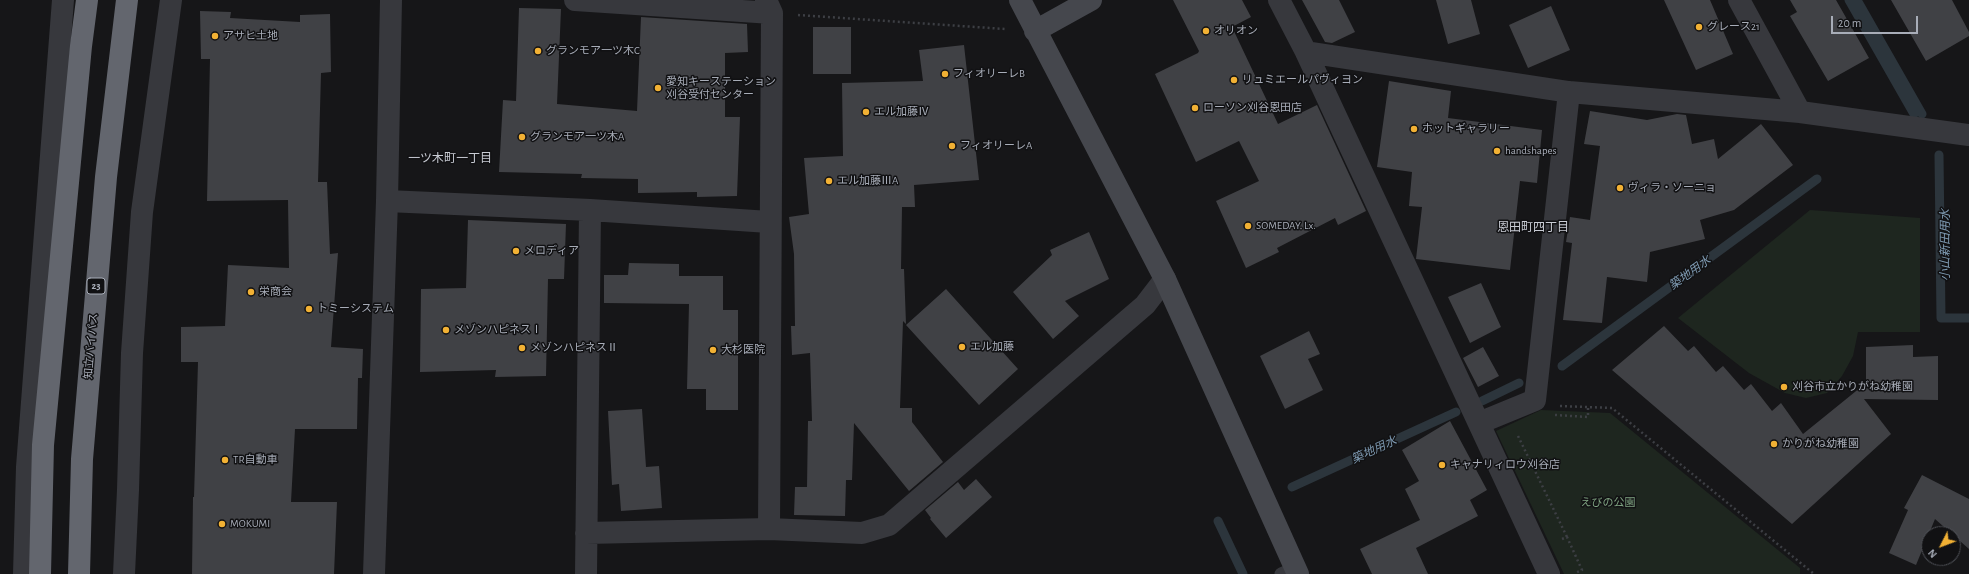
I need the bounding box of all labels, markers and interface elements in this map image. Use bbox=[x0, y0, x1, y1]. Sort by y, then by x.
scale bar bbox=[1833, 8, 1920, 34]
text: 20 m bbox=[1838, 17, 1861, 29]
place label: グレース21 bbox=[1707, 20, 1760, 34]
marker: グレース21 bbox=[1694, 22, 1704, 32]
place label: オリオン bbox=[1214, 24, 1258, 38]
marker: オリオン bbox=[1201, 26, 1211, 36]
place label: アサヒ土地 bbox=[223, 29, 278, 43]
marker: アサヒ土地 bbox=[210, 31, 220, 41]
place label: グランモア一ツ木C bbox=[546, 44, 640, 58]
marker: グランモア一ツ木C bbox=[533, 46, 543, 56]
place label: フィオリーレB bbox=[953, 67, 1025, 81]
marker: フィオリーレB bbox=[940, 69, 950, 79]
place label: リュミエールパヴィヨン bbox=[1242, 73, 1363, 87]
place label: 愛知キーステーション 刈谷受付センター bbox=[666, 75, 776, 101]
marker: リュミエールパヴィヨン bbox=[1229, 75, 1239, 85]
marker: 愛知キーステーション 刈谷受付センター bbox=[653, 83, 663, 93]
place label: ローソン刈谷恩田店 bbox=[1203, 101, 1302, 115]
marker: ローソン刈谷恩田店 bbox=[1190, 103, 1200, 113]
place label: エル加藤Ⅳ bbox=[874, 105, 929, 119]
marker: エル加藤Ⅳ bbox=[861, 107, 871, 117]
place label: ホットギャラリー bbox=[1422, 122, 1510, 136]
marker: ホットギャラリー bbox=[1409, 124, 1419, 134]
place label: グランモア一ツ木A bbox=[530, 130, 624, 144]
marker: グランモア一ツ木A bbox=[517, 132, 527, 142]
place label: フィオリーレA bbox=[960, 139, 1032, 153]
marker: フィオリーレA bbox=[947, 141, 957, 151]
place label: handshapes bbox=[1505, 144, 1557, 158]
marker: handshapes bbox=[1492, 146, 1502, 156]
district label: 一ツ木町一丁目 bbox=[408, 151, 492, 165]
place label: エル加藤ⅢA bbox=[837, 174, 898, 188]
marker: エル加藤ⅢA bbox=[824, 176, 834, 186]
place label: ヴィラ・ソーニョ bbox=[1628, 181, 1716, 195]
marker: ヴィラ・ソーニョ bbox=[1615, 183, 1625, 193]
water label: 小山新田用水 bbox=[1938, 209, 1952, 281]
place label: SOMEDAY. Lx. bbox=[1256, 219, 1316, 233]
district label: 恩田町四丁目 bbox=[1497, 220, 1569, 234]
marker: SOMEDAY. Lx. bbox=[1243, 221, 1253, 231]
place label: メロディア bbox=[524, 244, 579, 258]
marker: メロディア bbox=[511, 246, 521, 256]
water label: 築地用水 bbox=[1666, 253, 1714, 293]
road number: 23 bbox=[87, 278, 105, 294]
place label: 栄商会 bbox=[259, 285, 292, 299]
marker: 栄商会 bbox=[246, 287, 256, 297]
place label: トミーシステム bbox=[317, 302, 394, 316]
marker: トミーシステム bbox=[304, 304, 314, 314]
street label: 知立バイパス bbox=[82, 313, 100, 379]
place label: メゾンハピネスⅠ bbox=[454, 323, 542, 337]
marker: メゾンハピネスⅠ bbox=[441, 325, 451, 335]
place label: エル加藤 bbox=[970, 340, 1014, 354]
place label: メゾンハピネスⅡ bbox=[530, 341, 618, 355]
marker: エル加藤 bbox=[957, 342, 967, 352]
marker: メゾンハピネスⅡ bbox=[517, 343, 527, 353]
place label: 大杉医院 bbox=[721, 343, 765, 357]
marker: 大杉医院 bbox=[708, 345, 718, 355]
place label: 刈谷市立かりがね幼稚園 bbox=[1792, 380, 1913, 394]
marker: 刈谷市立かりがね幼稚園 bbox=[1779, 382, 1789, 392]
water label: 築地用水 bbox=[1349, 433, 1399, 467]
place label: かりがね幼稚園 bbox=[1782, 437, 1859, 451]
marker: かりがね幼稚園 bbox=[1769, 439, 1779, 449]
place label: TR自動車 bbox=[233, 453, 277, 467]
marker: TR自動車 bbox=[220, 455, 230, 465]
place label: キャナリィロウ刈谷店 bbox=[1450, 458, 1560, 472]
marker: キャナリィロウ刈谷店 bbox=[1437, 460, 1447, 470]
park label: えびの公園 bbox=[1581, 496, 1635, 510]
place label: MOKUMI bbox=[230, 517, 270, 531]
marker: MOKUMI bbox=[217, 519, 227, 529]
north arrow bbox=[1921, 526, 1961, 566]
text: N bbox=[1926, 547, 1939, 560]

